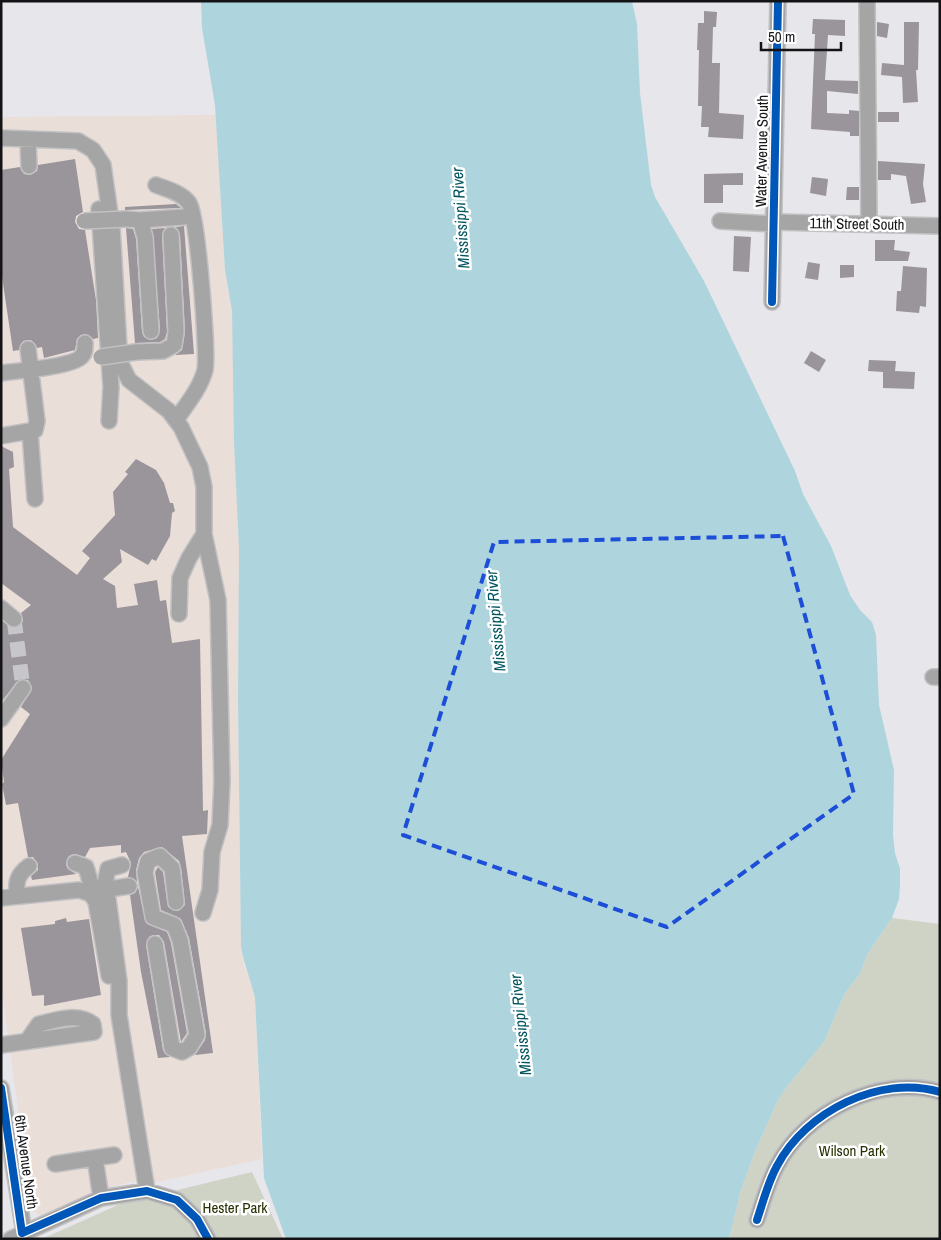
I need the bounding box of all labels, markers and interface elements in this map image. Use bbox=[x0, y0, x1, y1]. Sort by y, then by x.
scale bar bbox=[761, 20, 841, 52]
text: 50 m bbox=[768, 26, 795, 47]
street label: Water Avenue South bbox=[750, 95, 773, 207]
water label: Mississippi River bbox=[445, 166, 475, 269]
street label: 11th Street South bbox=[809, 212, 905, 235]
water label: Mississippi River bbox=[480, 569, 510, 672]
water label: Mississippi River bbox=[504, 973, 536, 1077]
street label: 6th Avenue North bbox=[9, 1114, 43, 1210]
park label: Wilson Park bbox=[819, 1140, 886, 1161]
park label: Hester Park bbox=[203, 1197, 268, 1218]

